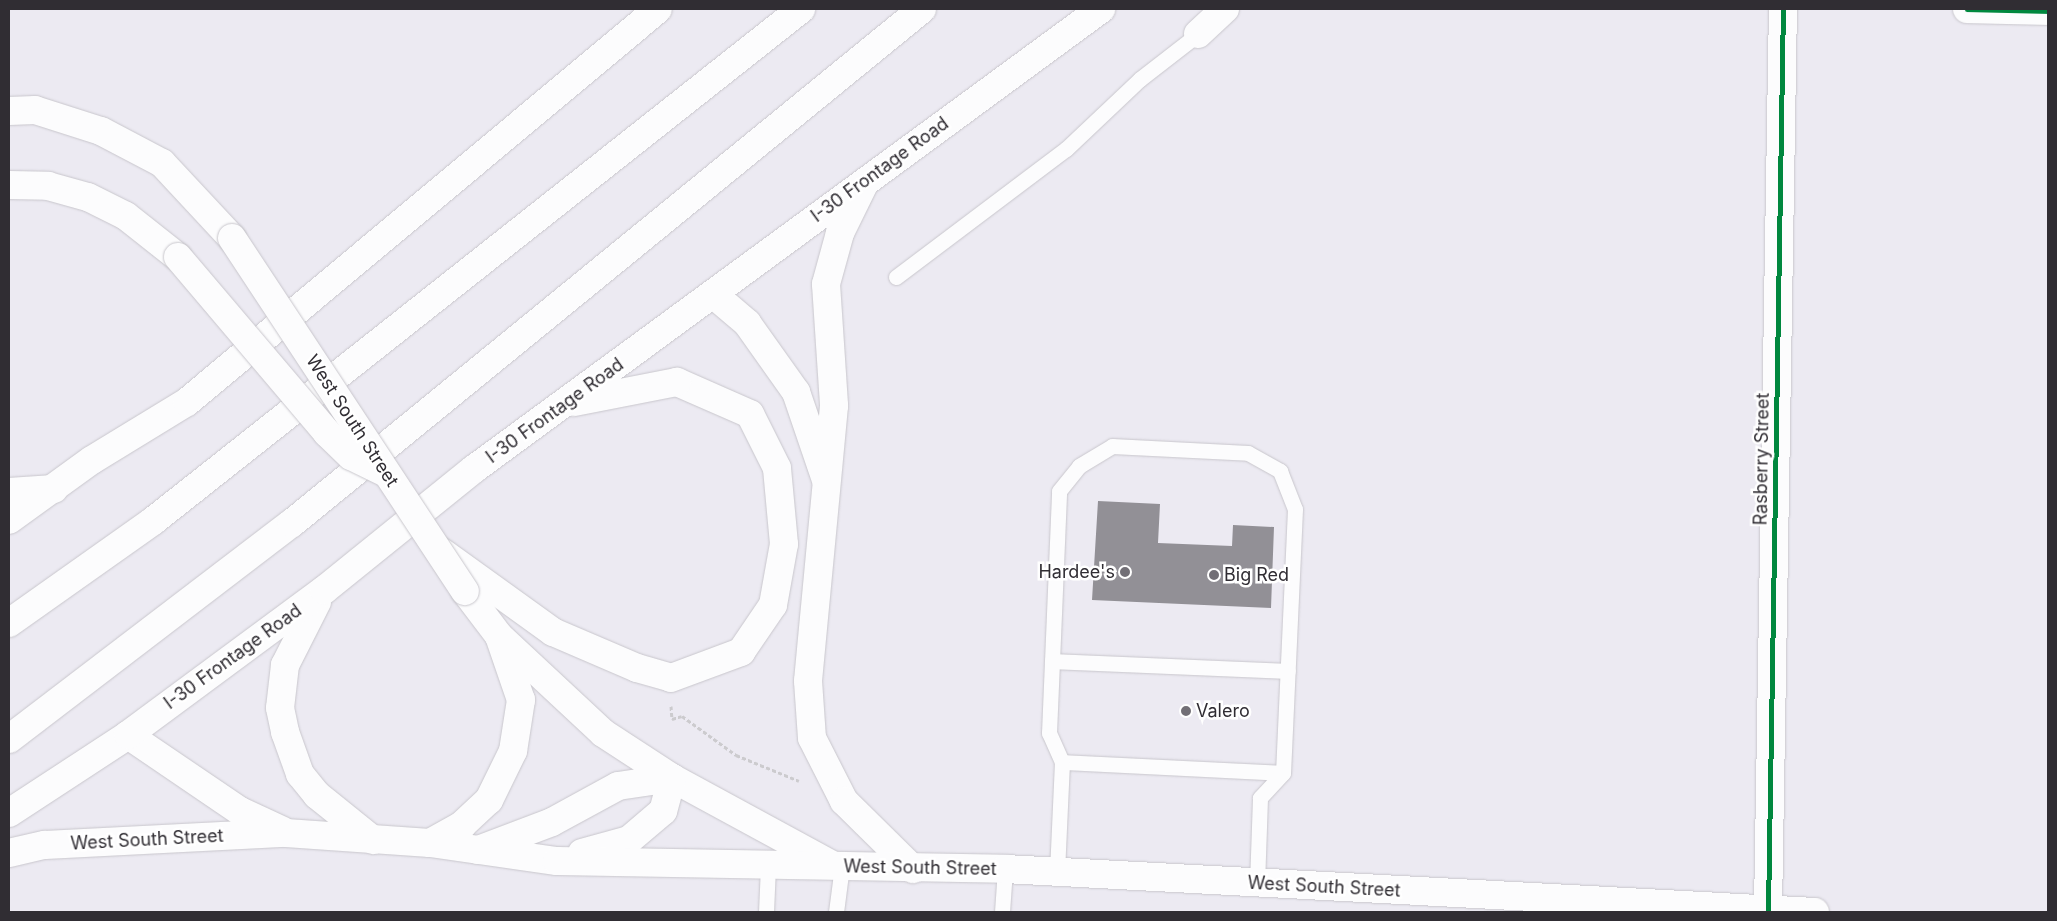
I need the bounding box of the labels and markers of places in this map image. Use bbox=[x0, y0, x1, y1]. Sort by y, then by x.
place label: Hardee's bbox=[1038, 561, 1115, 583]
place label: Big Red bbox=[1224, 564, 1289, 586]
marker: Hardee's bbox=[1119, 566, 1131, 578]
marker: Big Red bbox=[1208, 569, 1220, 581]
place label: Valero bbox=[1196, 700, 1250, 722]
marker: Valero bbox=[1180, 705, 1192, 717]

